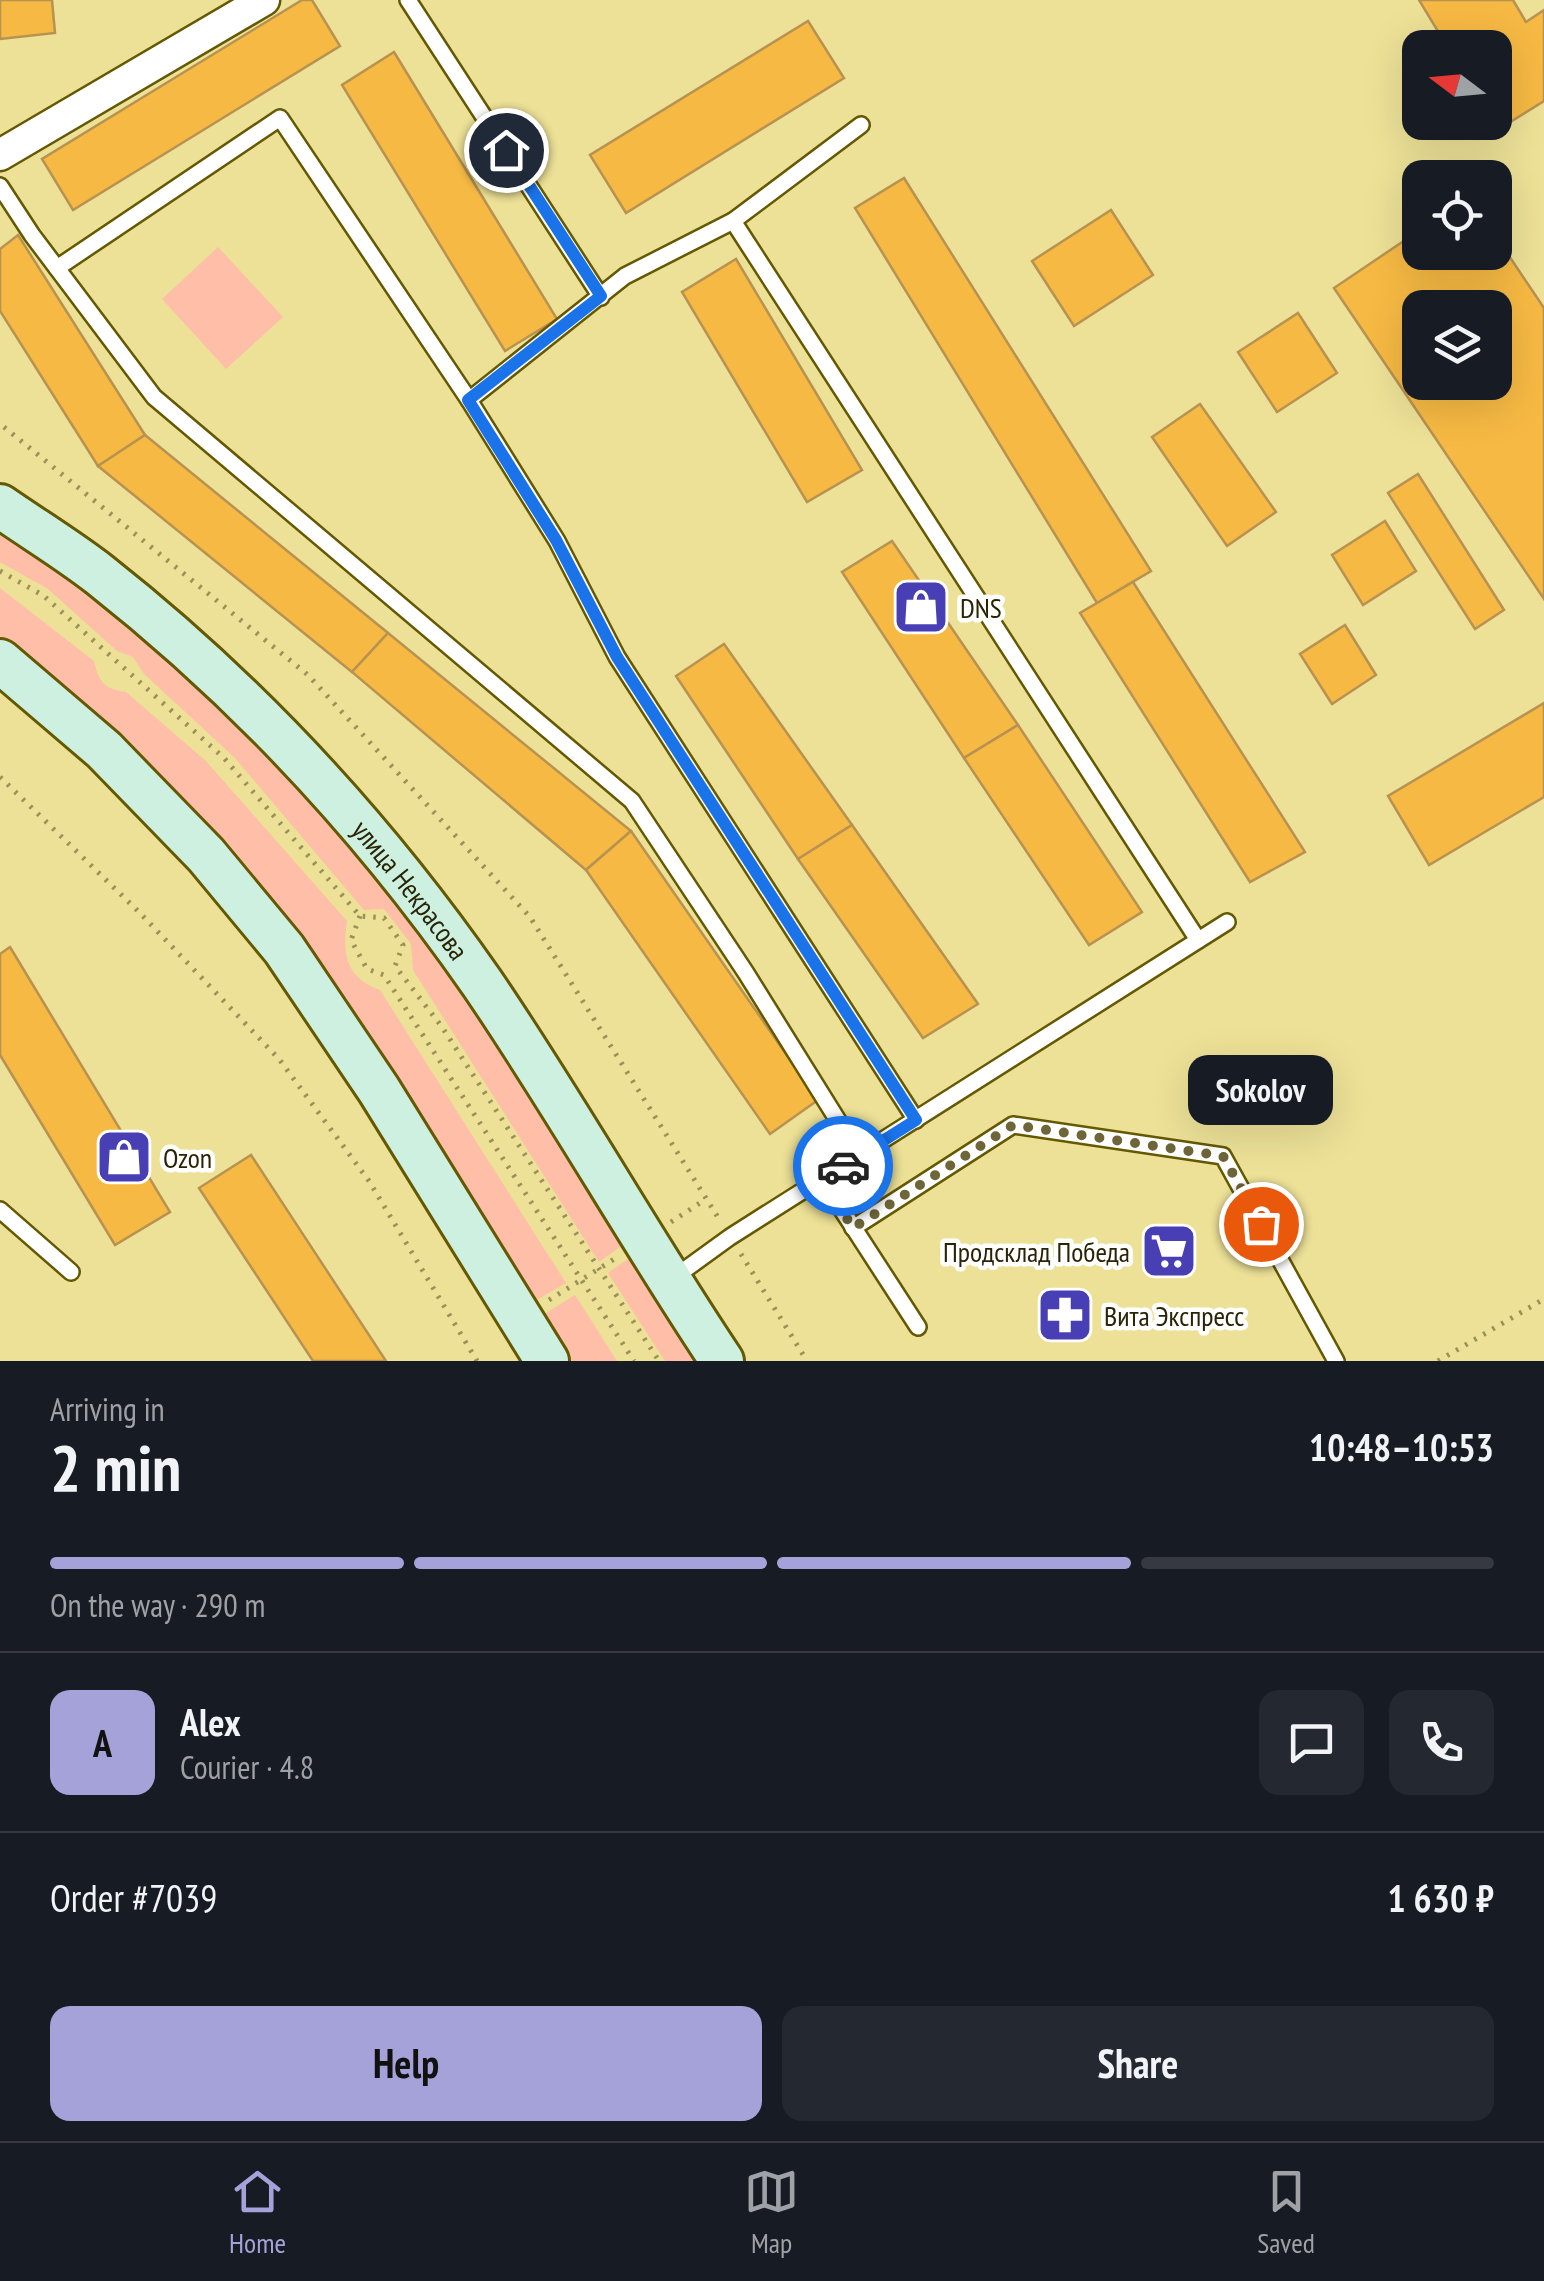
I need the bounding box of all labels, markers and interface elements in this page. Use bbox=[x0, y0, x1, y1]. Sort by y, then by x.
north arrow bbox=[1402, 30, 1512, 140]
map controls bbox=[1402, 30, 1512, 400]
pin bbox=[464, 108, 549, 193]
icon: home bbox=[479, 123, 534, 178]
button: locate bbox=[1402, 160, 1512, 270]
button: layers bbox=[1402, 290, 1512, 400]
shop icon: DNS bbox=[891, 577, 951, 637]
place label: DNS bbox=[960, 589, 1002, 626]
street label: улица Некрасова bbox=[345, 812, 478, 967]
callout: Sokolov bbox=[1188, 1054, 1334, 1124]
text: Sokolov bbox=[1216, 1069, 1305, 1111]
courier bbox=[793, 1116, 893, 1216]
shop icon: Ozon bbox=[94, 1127, 154, 1187]
place label: Ozon bbox=[163, 1139, 212, 1176]
icon: car bbox=[816, 1139, 871, 1194]
pin bbox=[1219, 1182, 1304, 1267]
icon: bag bbox=[1234, 1197, 1289, 1252]
supermarket icon: Продсклад Победа bbox=[1139, 1221, 1199, 1281]
place label: Продсклад Победа bbox=[943, 1233, 1130, 1270]
pharmacy icon: Вита Экспресс bbox=[1035, 1285, 1095, 1345]
place label: Вита Экспресс bbox=[1104, 1297, 1244, 1334]
text: Arriving in bbox=[50, 1388, 165, 1430]
text: 10:48–10:53 bbox=[1309, 1422, 1494, 1471]
text: 2 min bbox=[50, 1425, 181, 1509]
text: On the way · 290 m bbox=[50, 1584, 265, 1626]
button: chat bbox=[1259, 1690, 1364, 1795]
button: phone bbox=[1389, 1690, 1494, 1795]
text: Alex bbox=[180, 1697, 241, 1746]
text: A bbox=[93, 1718, 112, 1767]
text: Courier · 4.8 bbox=[180, 1746, 314, 1788]
text: Order #7039 bbox=[50, 1873, 217, 1922]
text: 1 630 ₽ bbox=[1388, 1873, 1494, 1922]
button: Help bbox=[50, 2006, 762, 2121]
button: Share bbox=[782, 2006, 1494, 2121]
tab: Home bbox=[229, 2164, 286, 2261]
tab: Map bbox=[744, 2164, 799, 2261]
tab: Saved bbox=[1257, 2164, 1315, 2261]

